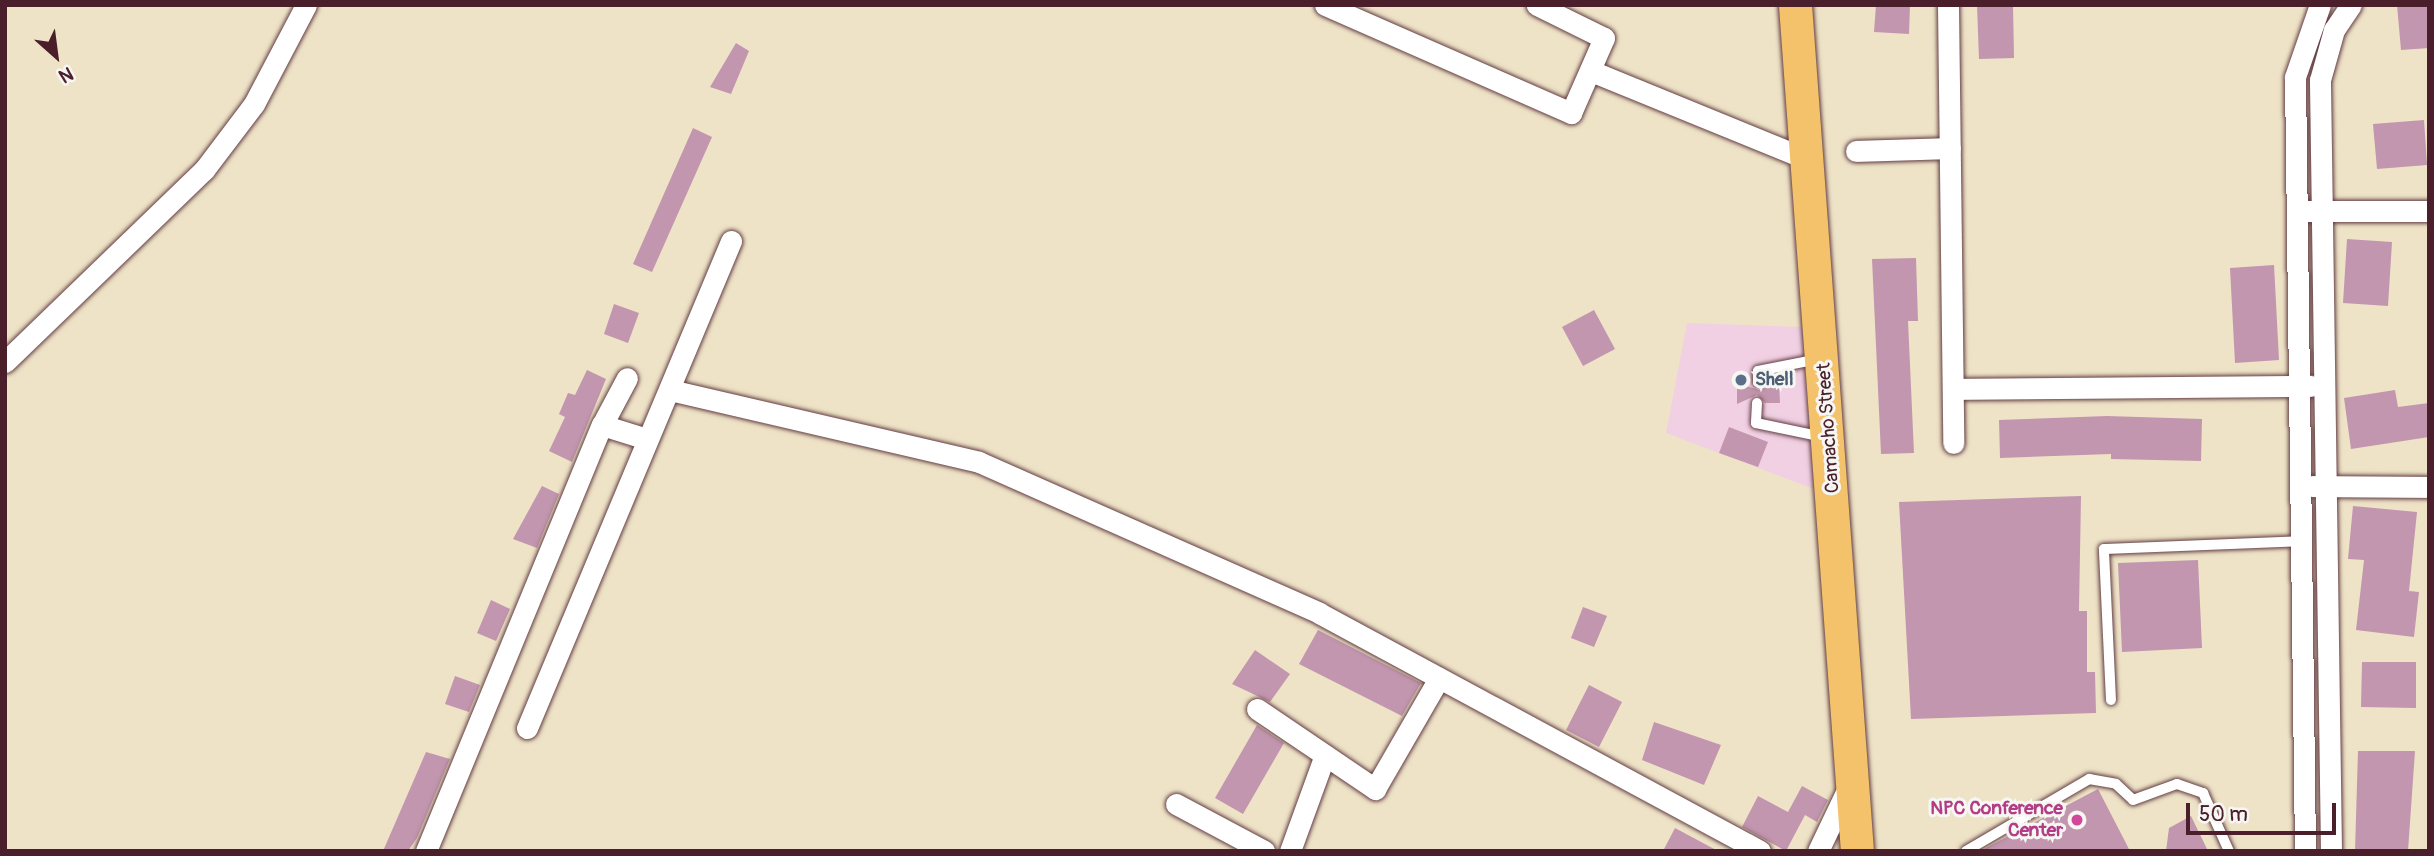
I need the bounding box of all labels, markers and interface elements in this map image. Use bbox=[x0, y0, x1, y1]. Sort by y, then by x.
north arrow bbox=[21, 21, 91, 91]
text: N bbox=[55, 61, 77, 88]
street label: Camacho Street bbox=[1813, 362, 1845, 494]
place label: Shell bbox=[1755, 369, 1793, 391]
marker: Shell bbox=[1733, 372, 1749, 388]
scale bar bbox=[2189, 790, 2340, 834]
place label: NPC Conference Center bbox=[1930, 798, 2063, 842]
text: 50 m bbox=[2199, 801, 2248, 828]
marker: NPC Conference Center bbox=[2069, 812, 2085, 828]

